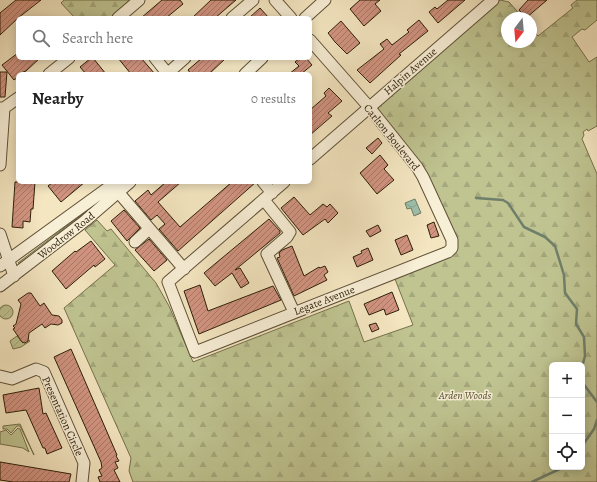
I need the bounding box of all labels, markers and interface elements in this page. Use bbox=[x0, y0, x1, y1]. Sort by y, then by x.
north arrow bbox=[501, 12, 537, 48]
search box bbox=[16, 16, 312, 60]
icon: search bbox=[30, 27, 52, 49]
text: Search here bbox=[62, 28, 133, 48]
street label: Halpin Avenue bbox=[381, 44, 440, 99]
text: Nearby bbox=[32, 87, 83, 110]
text: 0 results bbox=[251, 90, 296, 107]
street label: Carlton Boulevard bbox=[360, 101, 423, 174]
street label: Woodrow Road bbox=[34, 208, 98, 263]
street label: Legate Avenue bbox=[291, 282, 357, 319]
map controls bbox=[549, 362, 585, 470]
button: + bbox=[549, 362, 585, 398]
street label: Presentation Circle bbox=[38, 374, 87, 458]
park label: Arden Woods bbox=[438, 388, 492, 403]
button: − bbox=[549, 398, 585, 434]
button: locate bbox=[549, 434, 585, 470]

